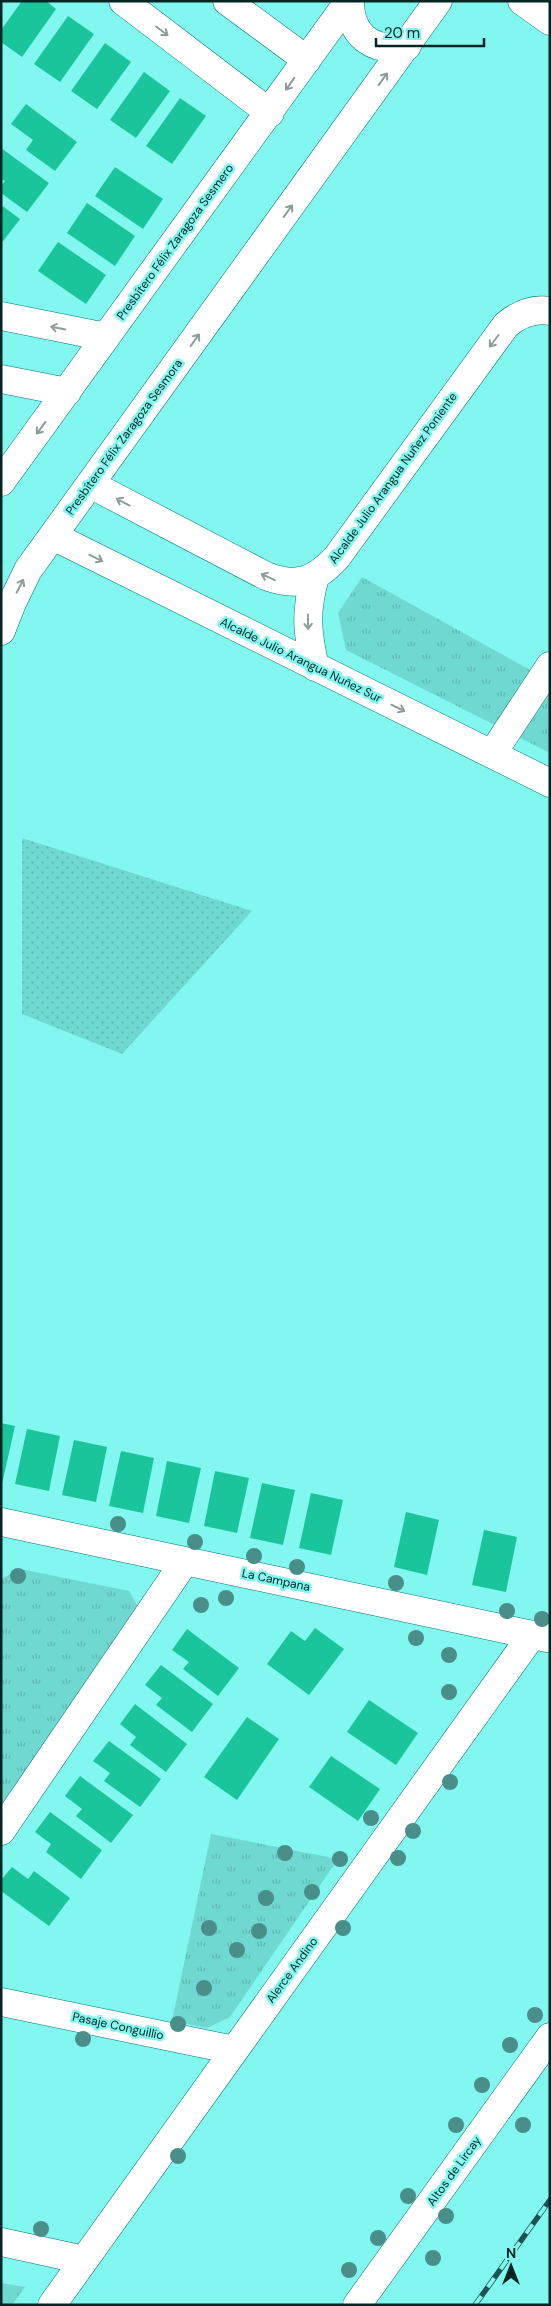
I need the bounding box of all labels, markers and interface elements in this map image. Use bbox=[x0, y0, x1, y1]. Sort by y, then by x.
scale bar bbox=[376, 15, 484, 47]
text: 20 m bbox=[384, 23, 420, 43]
one-way arrow bbox=[155, 26, 169, 36]
one-way arrow bbox=[378, 72, 388, 86]
one-way arrow bbox=[285, 77, 295, 91]
street label: Presbítero Félix Zaragoza Sesmero bbox=[113, 161, 237, 323]
one-way arrow bbox=[283, 204, 293, 218]
one-way arrow bbox=[51, 322, 67, 332]
one-way arrow bbox=[190, 333, 200, 347]
one-way arrow bbox=[489, 334, 499, 348]
street label: Presbítero Félix Zaragoza Sesmora bbox=[62, 356, 186, 518]
street label: Alcalde Julio Arangua Nuñez Poniente bbox=[325, 389, 461, 567]
one-way arrow bbox=[36, 421, 46, 435]
one-way arrow bbox=[116, 497, 131, 506]
one-way arrow bbox=[89, 553, 104, 563]
one-way arrow bbox=[261, 571, 276, 581]
one-way arrow bbox=[15, 579, 25, 594]
street label: Alcalde Julio Arangua Nuñez Sur bbox=[218, 614, 385, 706]
one-way arrow bbox=[303, 614, 312, 630]
one-way arrow bbox=[391, 703, 406, 713]
street label: La Campana bbox=[240, 1565, 312, 1595]
street label: Alerce Andino bbox=[263, 1934, 321, 2006]
street label: Pasaje Conguillío bbox=[71, 2009, 165, 2043]
street label: Altos de Lircay bbox=[423, 2133, 485, 2209]
north arrow bbox=[486, 2241, 536, 2291]
text: N bbox=[506, 2244, 516, 2262]

